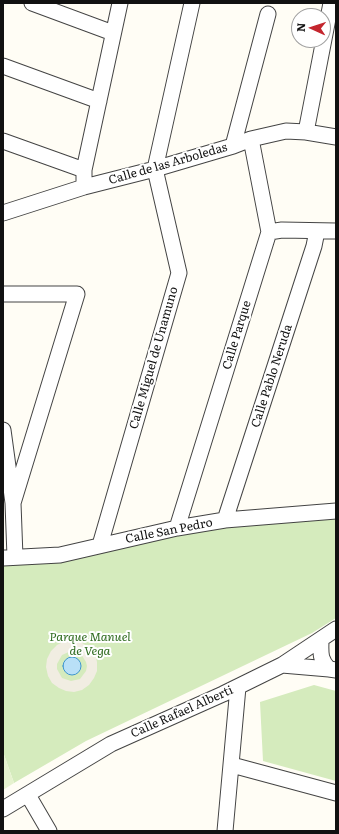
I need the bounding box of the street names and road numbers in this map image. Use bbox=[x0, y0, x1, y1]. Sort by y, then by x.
street label: Calle de las Arboledas bbox=[107, 140, 229, 188]
street label: Calle Miguel de Unamuno bbox=[127, 285, 181, 431]
street label: Calle Parque bbox=[220, 299, 254, 371]
street label: Calle Pablo Neruda bbox=[249, 323, 295, 429]
street label: Calle San Pedro bbox=[124, 516, 214, 546]
street label: Calle Rafael Alberti bbox=[129, 683, 235, 741]

